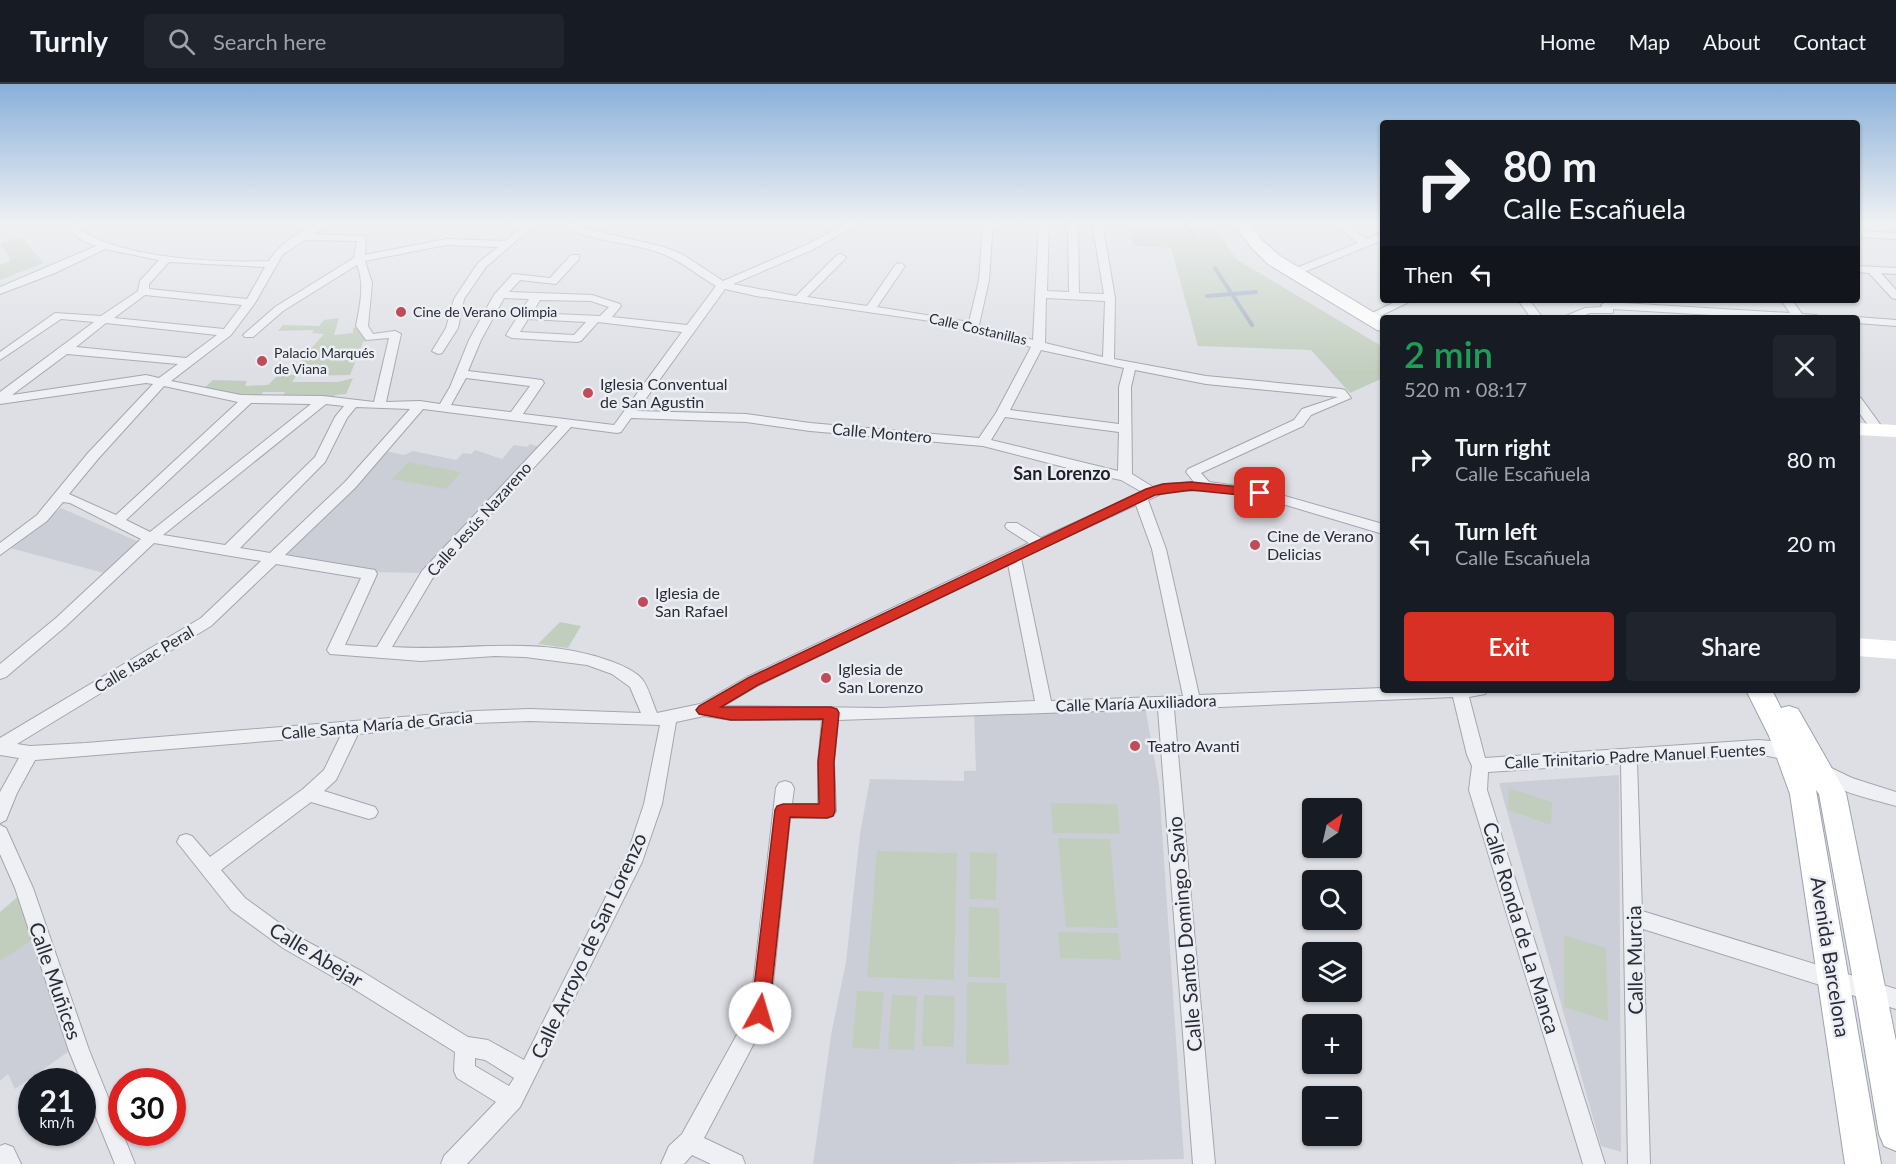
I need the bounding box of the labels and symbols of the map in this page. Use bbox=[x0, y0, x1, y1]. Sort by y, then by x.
place label: Cine de Verano Olimpia bbox=[413, 303, 557, 320]
marker: Cine de Verano Olimpia bbox=[394, 305, 408, 319]
street label: Calle Costanillas bbox=[928, 309, 1029, 348]
place label: Palacio Marqués de Viana bbox=[274, 344, 375, 377]
marker: Palacio Marqués de Viana bbox=[255, 354, 269, 368]
place label: Iglesia Conventual de San Agustin bbox=[600, 374, 728, 411]
marker: Iglesia Conventual de San Agustin bbox=[581, 386, 595, 400]
street label: Calle Montero bbox=[831, 419, 933, 446]
street label: Calle Jesús Nazareno bbox=[422, 458, 535, 580]
district label: San Lorenzo bbox=[1013, 462, 1111, 484]
pin bbox=[1234, 467, 1285, 518]
place label: Cine de Verano Delicias bbox=[1267, 526, 1374, 563]
marker: Cine de Verano Delicias bbox=[1248, 538, 1262, 552]
place label: Iglesia de San Rafael bbox=[655, 583, 728, 620]
marker: Iglesia de San Rafael bbox=[636, 595, 650, 609]
street label: Calle Isaac Peral bbox=[91, 621, 197, 696]
place label: Iglesia de San Lorenzo bbox=[838, 659, 923, 696]
marker: Iglesia de San Lorenzo bbox=[819, 671, 833, 685]
street label: Calle María Auxiliadora bbox=[1055, 690, 1217, 715]
street label: Calle Santa María de Gracia bbox=[280, 707, 474, 742]
place label: Teatro Avanti bbox=[1147, 736, 1240, 755]
marker: Teatro Avanti bbox=[1128, 739, 1142, 753]
street label: Calle Trinitario Padre Manuel Fuentes bbox=[1504, 739, 1766, 772]
north arrow bbox=[1302, 798, 1362, 858]
street label: Calle Santo Domingo Savio bbox=[1162, 815, 1206, 1053]
street label: Calle Ronda de La Manca bbox=[1478, 819, 1566, 1036]
street label: Calle Arroyo de San Lorenzo bbox=[525, 829, 651, 1062]
street label: Avenida Barcelona bbox=[1806, 875, 1856, 1039]
street label: Calle Murcia bbox=[1621, 905, 1647, 1015]
street label: Calle Abejar bbox=[265, 917, 368, 992]
street label: Calle Muñices bbox=[25, 919, 87, 1043]
position arrow bbox=[728, 981, 792, 1045]
speed limit sign: 30 bbox=[108, 1068, 186, 1146]

